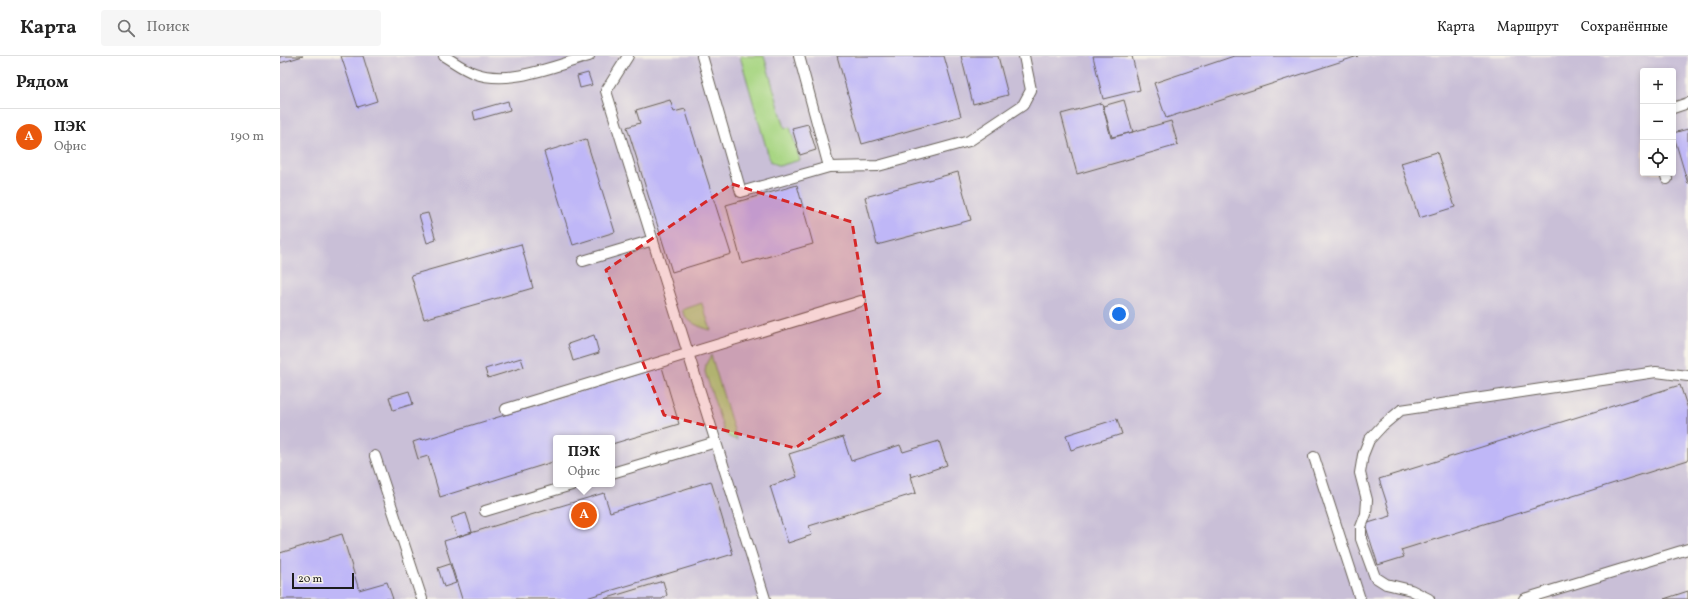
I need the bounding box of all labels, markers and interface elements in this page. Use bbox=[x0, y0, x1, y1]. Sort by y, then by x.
search box bbox=[101, 10, 381, 46]
text: Карта bbox=[20, 15, 77, 41]
icon: search bbox=[115, 17, 137, 39]
text: Поиск bbox=[147, 17, 190, 38]
text: Карта bbox=[1437, 18, 1475, 37]
text: Маршрут bbox=[1497, 18, 1559, 37]
text: Сохранённые bbox=[1581, 18, 1668, 37]
map controls bbox=[1640, 68, 1676, 176]
button: + bbox=[1640, 68, 1676, 104]
text: Рядом bbox=[16, 71, 69, 94]
button: − bbox=[1640, 104, 1676, 140]
text: ПЭК bbox=[54, 117, 86, 138]
text: A bbox=[24, 128, 34, 146]
text: 190 m bbox=[230, 128, 264, 146]
text: Офис bbox=[54, 138, 86, 156]
button: locate bbox=[1640, 140, 1676, 176]
your location bbox=[1109, 304, 1129, 324]
popup bbox=[553, 435, 615, 487]
text: ПЭК bbox=[568, 442, 600, 463]
text: Офис bbox=[568, 463, 600, 481]
pin: A bbox=[571, 500, 597, 530]
scale bar bbox=[292, 571, 354, 590]
text: 20 m bbox=[298, 572, 322, 587]

